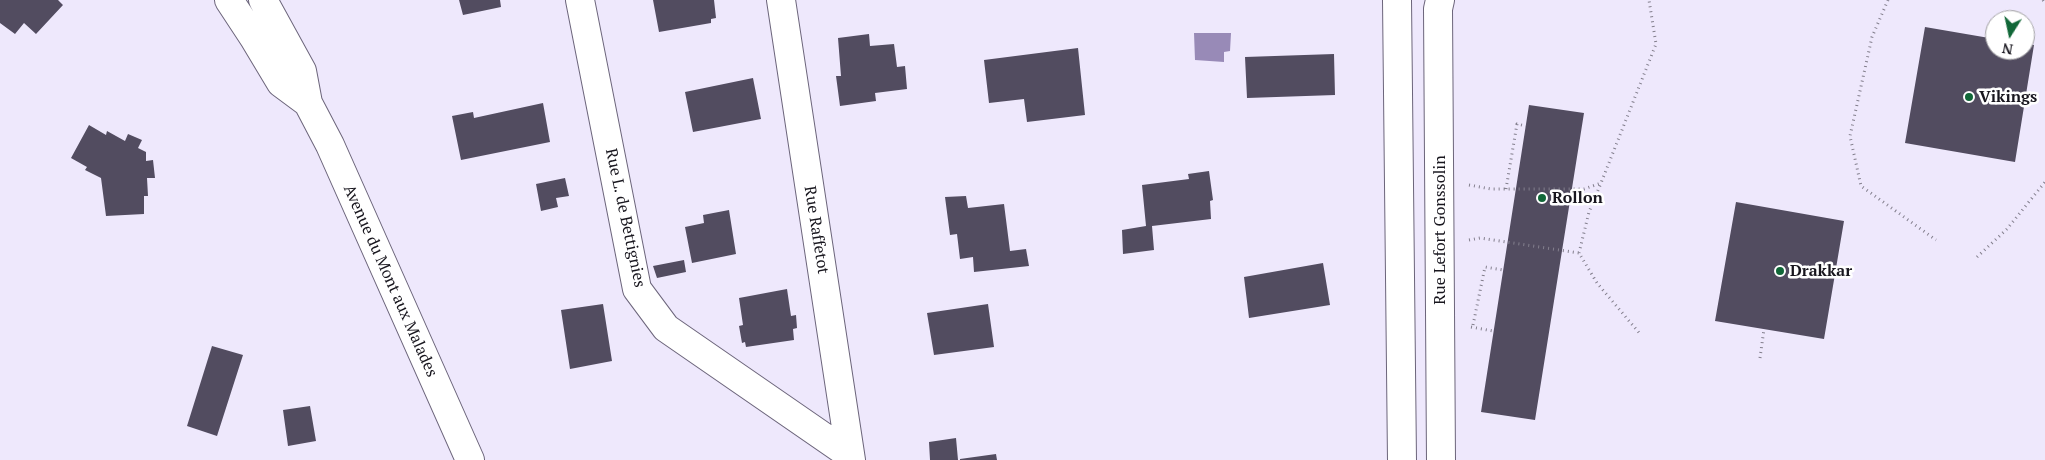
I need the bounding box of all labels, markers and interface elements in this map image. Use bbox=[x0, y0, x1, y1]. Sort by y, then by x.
north arrow bbox=[1985, 10, 2035, 60]
text: N bbox=[2001, 39, 2014, 60]
place label: Vikings bbox=[1979, 87, 2037, 107]
marker: Vikings bbox=[1963, 91, 1975, 103]
street label: Rue L. de Bettignies bbox=[601, 147, 649, 289]
street label: Rue Lefort Gonssolin bbox=[1430, 155, 1450, 305]
street label: Avenue du Mont aux Malades bbox=[339, 182, 441, 380]
street label: Rue Raffetot bbox=[800, 185, 832, 275]
place label: Rollon bbox=[1552, 188, 1603, 208]
marker: Rollon bbox=[1536, 192, 1548, 204]
place label: Drakkar bbox=[1790, 261, 1852, 281]
marker: Drakkar bbox=[1774, 265, 1786, 277]

